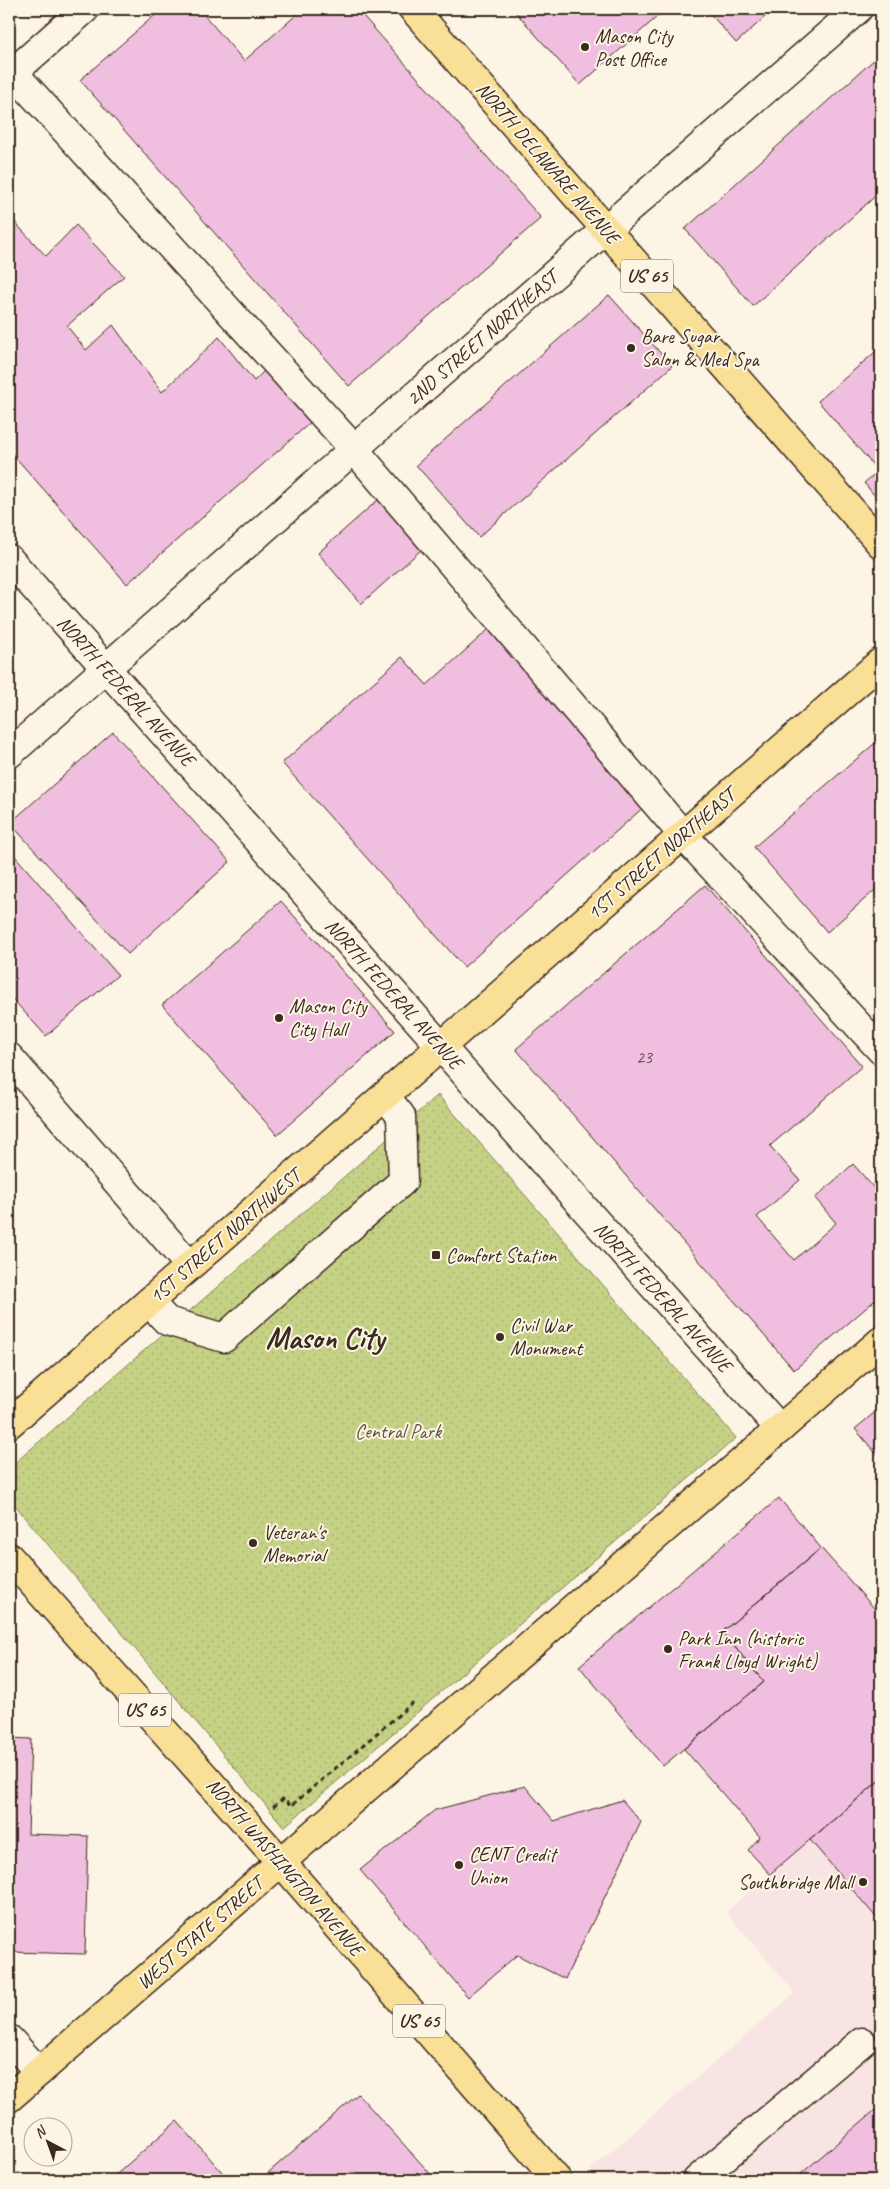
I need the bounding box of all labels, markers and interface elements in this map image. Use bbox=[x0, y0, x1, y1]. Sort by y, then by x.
place label: Mason City Post Office bbox=[595, 24, 675, 72]
marker: Mason City Post Office bbox=[579, 41, 591, 53]
street label: NORTH DELAWARE AVENUE bbox=[471, 77, 627, 252]
road number: US 65 bbox=[621, 260, 673, 292]
street label: 2ND STREET NORTHEAST bbox=[401, 262, 567, 411]
place label: Bare Sugar Salon & Med Spa bbox=[641, 324, 761, 372]
marker: Bare Sugar Salon & Med Spa bbox=[625, 342, 637, 354]
street label: NORTH FEDERAL AVENUE bbox=[52, 611, 202, 774]
street label: 1ST STREET NORTHEAST bbox=[582, 780, 744, 925]
street label: NORTH FEDERAL AVENUE bbox=[320, 914, 470, 1077]
place label: Mason City City Hall bbox=[289, 994, 369, 1042]
marker: Mason City City Hall bbox=[273, 1012, 285, 1024]
house number: 23 bbox=[636, 1046, 654, 1068]
street label: 1ST STREET NORTHWEST bbox=[144, 1161, 309, 1309]
street label: NORTH FEDERAL AVENUE bbox=[589, 1217, 739, 1380]
place label: Comfort Station bbox=[446, 1243, 557, 1268]
marker: Comfort Station bbox=[430, 1249, 442, 1261]
place label: Civil War Monument bbox=[510, 1313, 585, 1361]
district label: Mason City bbox=[266, 1319, 387, 1357]
marker: Civil War Monument bbox=[494, 1331, 506, 1343]
park label: Central Park bbox=[355, 1419, 443, 1444]
place label: Veteran's Memorial bbox=[263, 1520, 329, 1568]
marker: Veteran's Memorial bbox=[247, 1537, 259, 1549]
place label: Park Inn (historic Frank Lloyd Wright) bbox=[678, 1626, 818, 1674]
marker: Park Inn (historic Frank Lloyd Wright) bbox=[662, 1643, 674, 1655]
road number: US 65 bbox=[119, 1694, 171, 1726]
street label: NORTH WASHINGTON AVENUE bbox=[201, 1773, 371, 1963]
place label: CENT Credit Union bbox=[469, 1842, 559, 1890]
marker: CENT Credit Union bbox=[453, 1859, 465, 1871]
street label: WEST STATE STREET bbox=[132, 1869, 271, 1995]
place label: Southbridge Mall bbox=[738, 1870, 857, 1895]
marker: Southbridge Mall bbox=[857, 1876, 869, 1888]
road number: US 65 bbox=[393, 2004, 445, 2038]
north arrow bbox=[22, 2116, 72, 2166]
text: N bbox=[31, 2122, 50, 2142]

